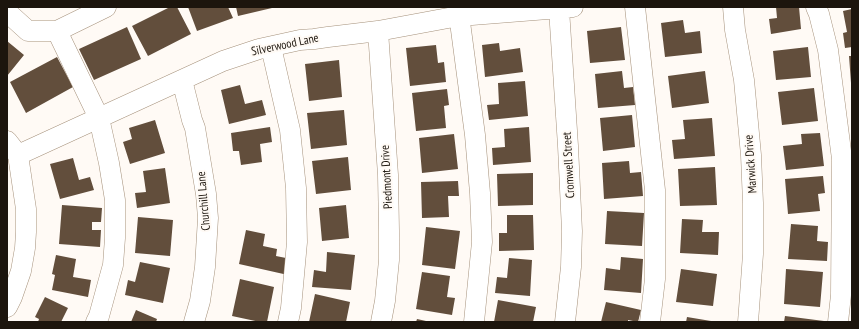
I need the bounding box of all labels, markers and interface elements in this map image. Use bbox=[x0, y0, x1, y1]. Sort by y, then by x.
street label: Silverwood Lane bbox=[250, 31, 320, 59]
street label: Cromwell Street bbox=[560, 131, 578, 199]
street label: Marwick Drive bbox=[742, 134, 760, 194]
street label: Piedmont Drive bbox=[378, 145, 396, 209]
street label: Churchill Lane bbox=[194, 171, 214, 231]

